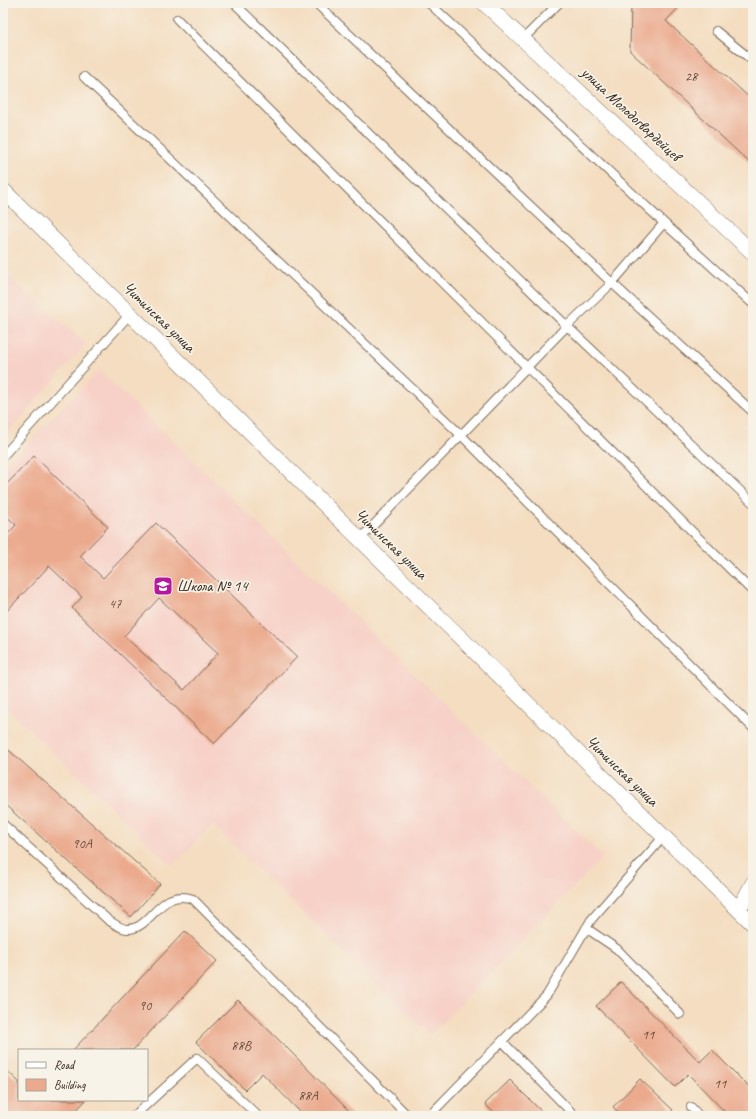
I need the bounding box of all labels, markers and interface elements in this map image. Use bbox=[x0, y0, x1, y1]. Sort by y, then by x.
street label: улица Молодогвардейцев bbox=[576, 62, 688, 168]
house number: 28 bbox=[685, 68, 699, 85]
street label: Читинская улица bbox=[118, 277, 200, 357]
street label: Читинская улица bbox=[350, 504, 432, 584]
school or university icon: Школа № 14 bbox=[152, 575, 174, 597]
place label: Школа № 14 bbox=[177, 576, 249, 596]
house number: 47 bbox=[109, 595, 122, 612]
street label: Читинская улица bbox=[581, 731, 663, 811]
house number: 90А bbox=[72, 835, 93, 852]
house number: 90 bbox=[139, 997, 153, 1014]
house number: 11 bbox=[642, 1026, 655, 1043]
house number: 88В bbox=[231, 1037, 253, 1054]
legend bbox=[18, 1049, 148, 1101]
text: Road bbox=[54, 1057, 76, 1073]
house number: 11 bbox=[714, 1075, 727, 1092]
text: Building bbox=[54, 1077, 86, 1093]
house number: 88А bbox=[298, 1087, 319, 1104]

